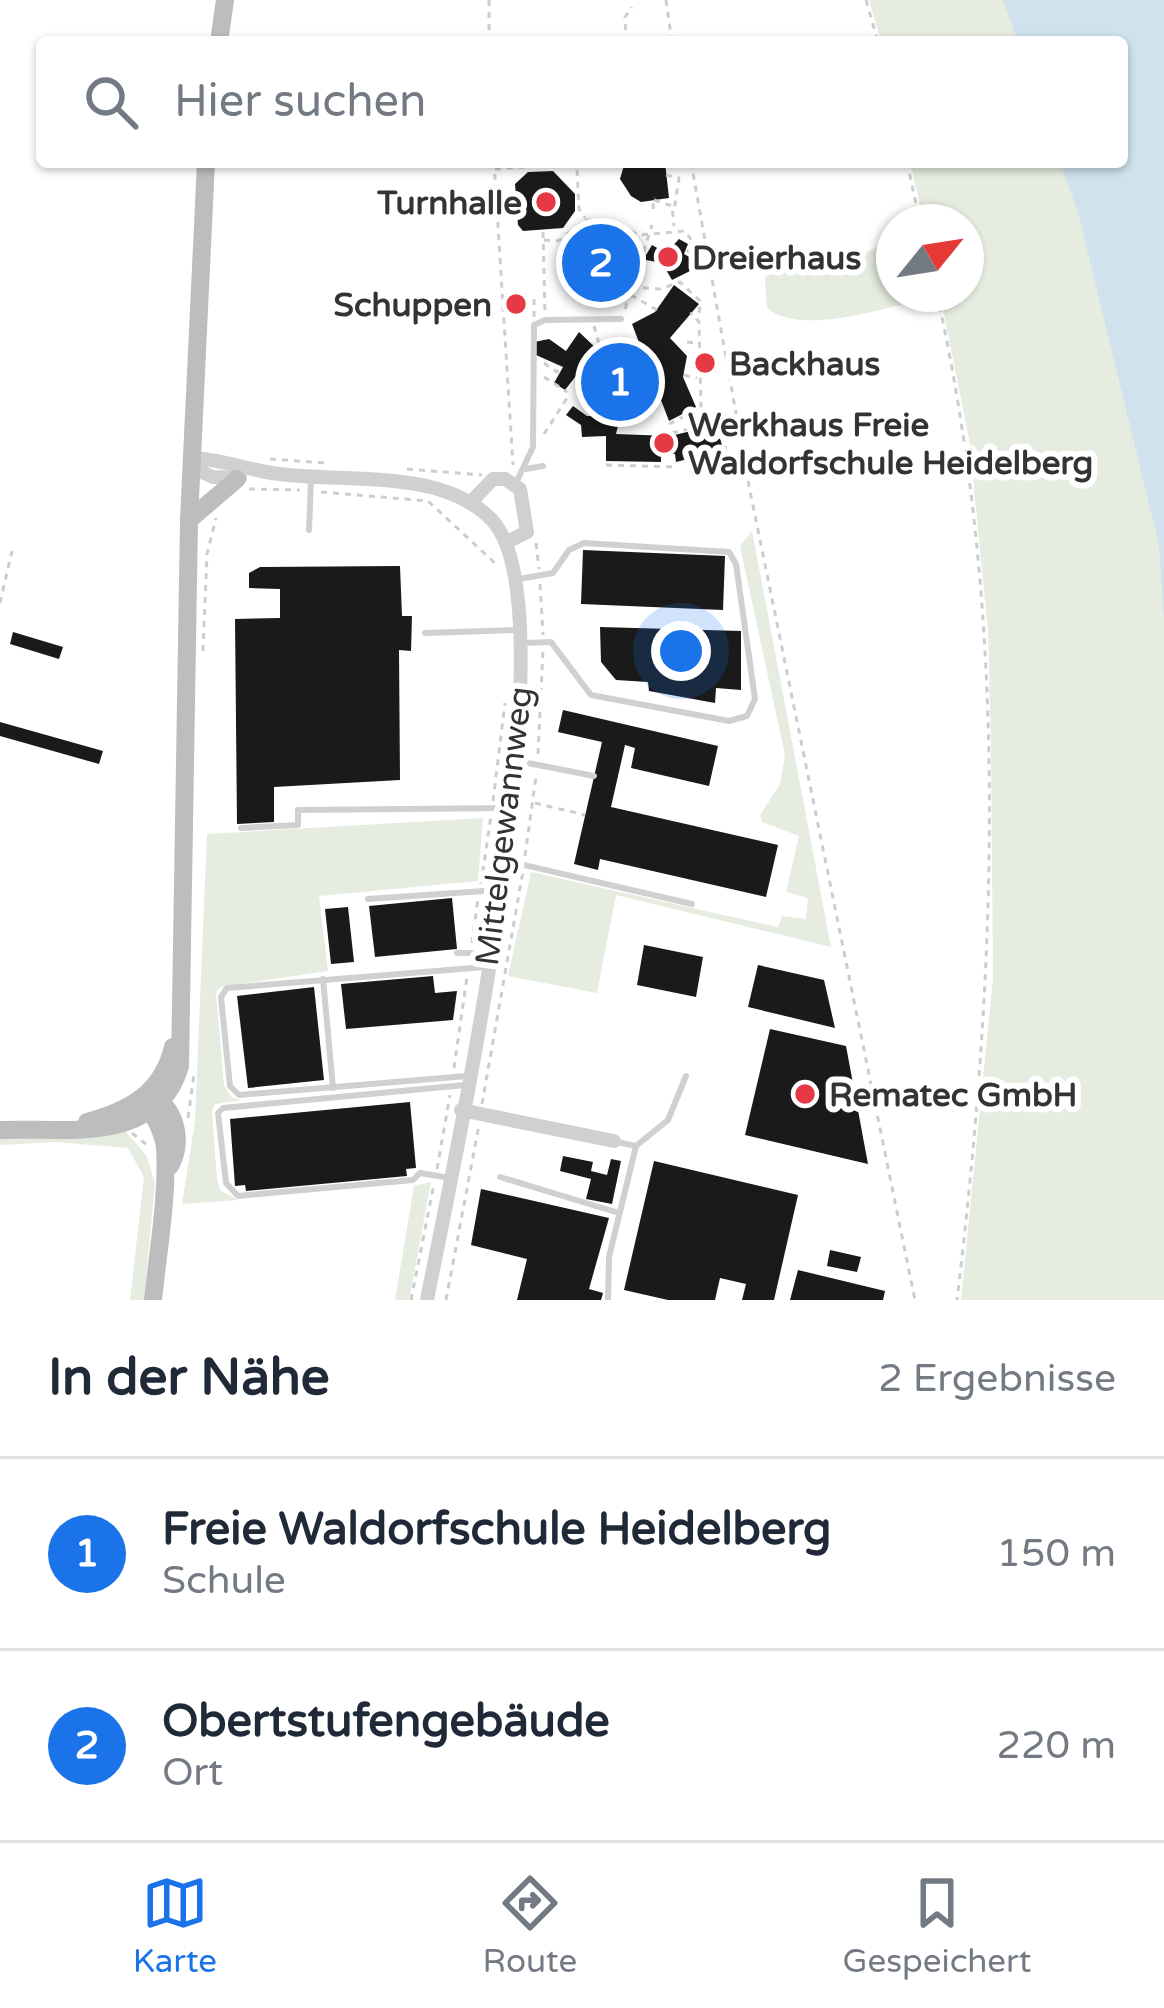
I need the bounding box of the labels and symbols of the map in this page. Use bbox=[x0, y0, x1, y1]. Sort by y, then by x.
place label: Turnhalle bbox=[376, 184, 522, 223]
marker: Turnhalle bbox=[533, 189, 559, 215]
north arrow bbox=[876, 204, 984, 312]
pin: 2 bbox=[562, 218, 640, 308]
place label: Dreierhaus bbox=[692, 239, 861, 278]
marker: Dreierhaus bbox=[655, 244, 681, 270]
place label: Schuppen bbox=[334, 286, 492, 325]
marker: Schuppen bbox=[503, 291, 529, 317]
pin: 1 bbox=[581, 337, 659, 427]
place label: Backhaus bbox=[729, 345, 880, 384]
marker: Backhaus bbox=[692, 350, 718, 376]
place label: Werkhaus Freie Waldorfschule Heidelberg bbox=[688, 406, 1093, 483]
marker: Werkhaus Freie Waldorfschule Heidelberg bbox=[651, 430, 677, 456]
your location bbox=[651, 621, 711, 681]
street label: Mittelgewannweg bbox=[468, 684, 541, 968]
place label: Rematec GmbH bbox=[829, 1076, 1077, 1115]
marker: Rematec GmbH bbox=[792, 1081, 818, 1107]

